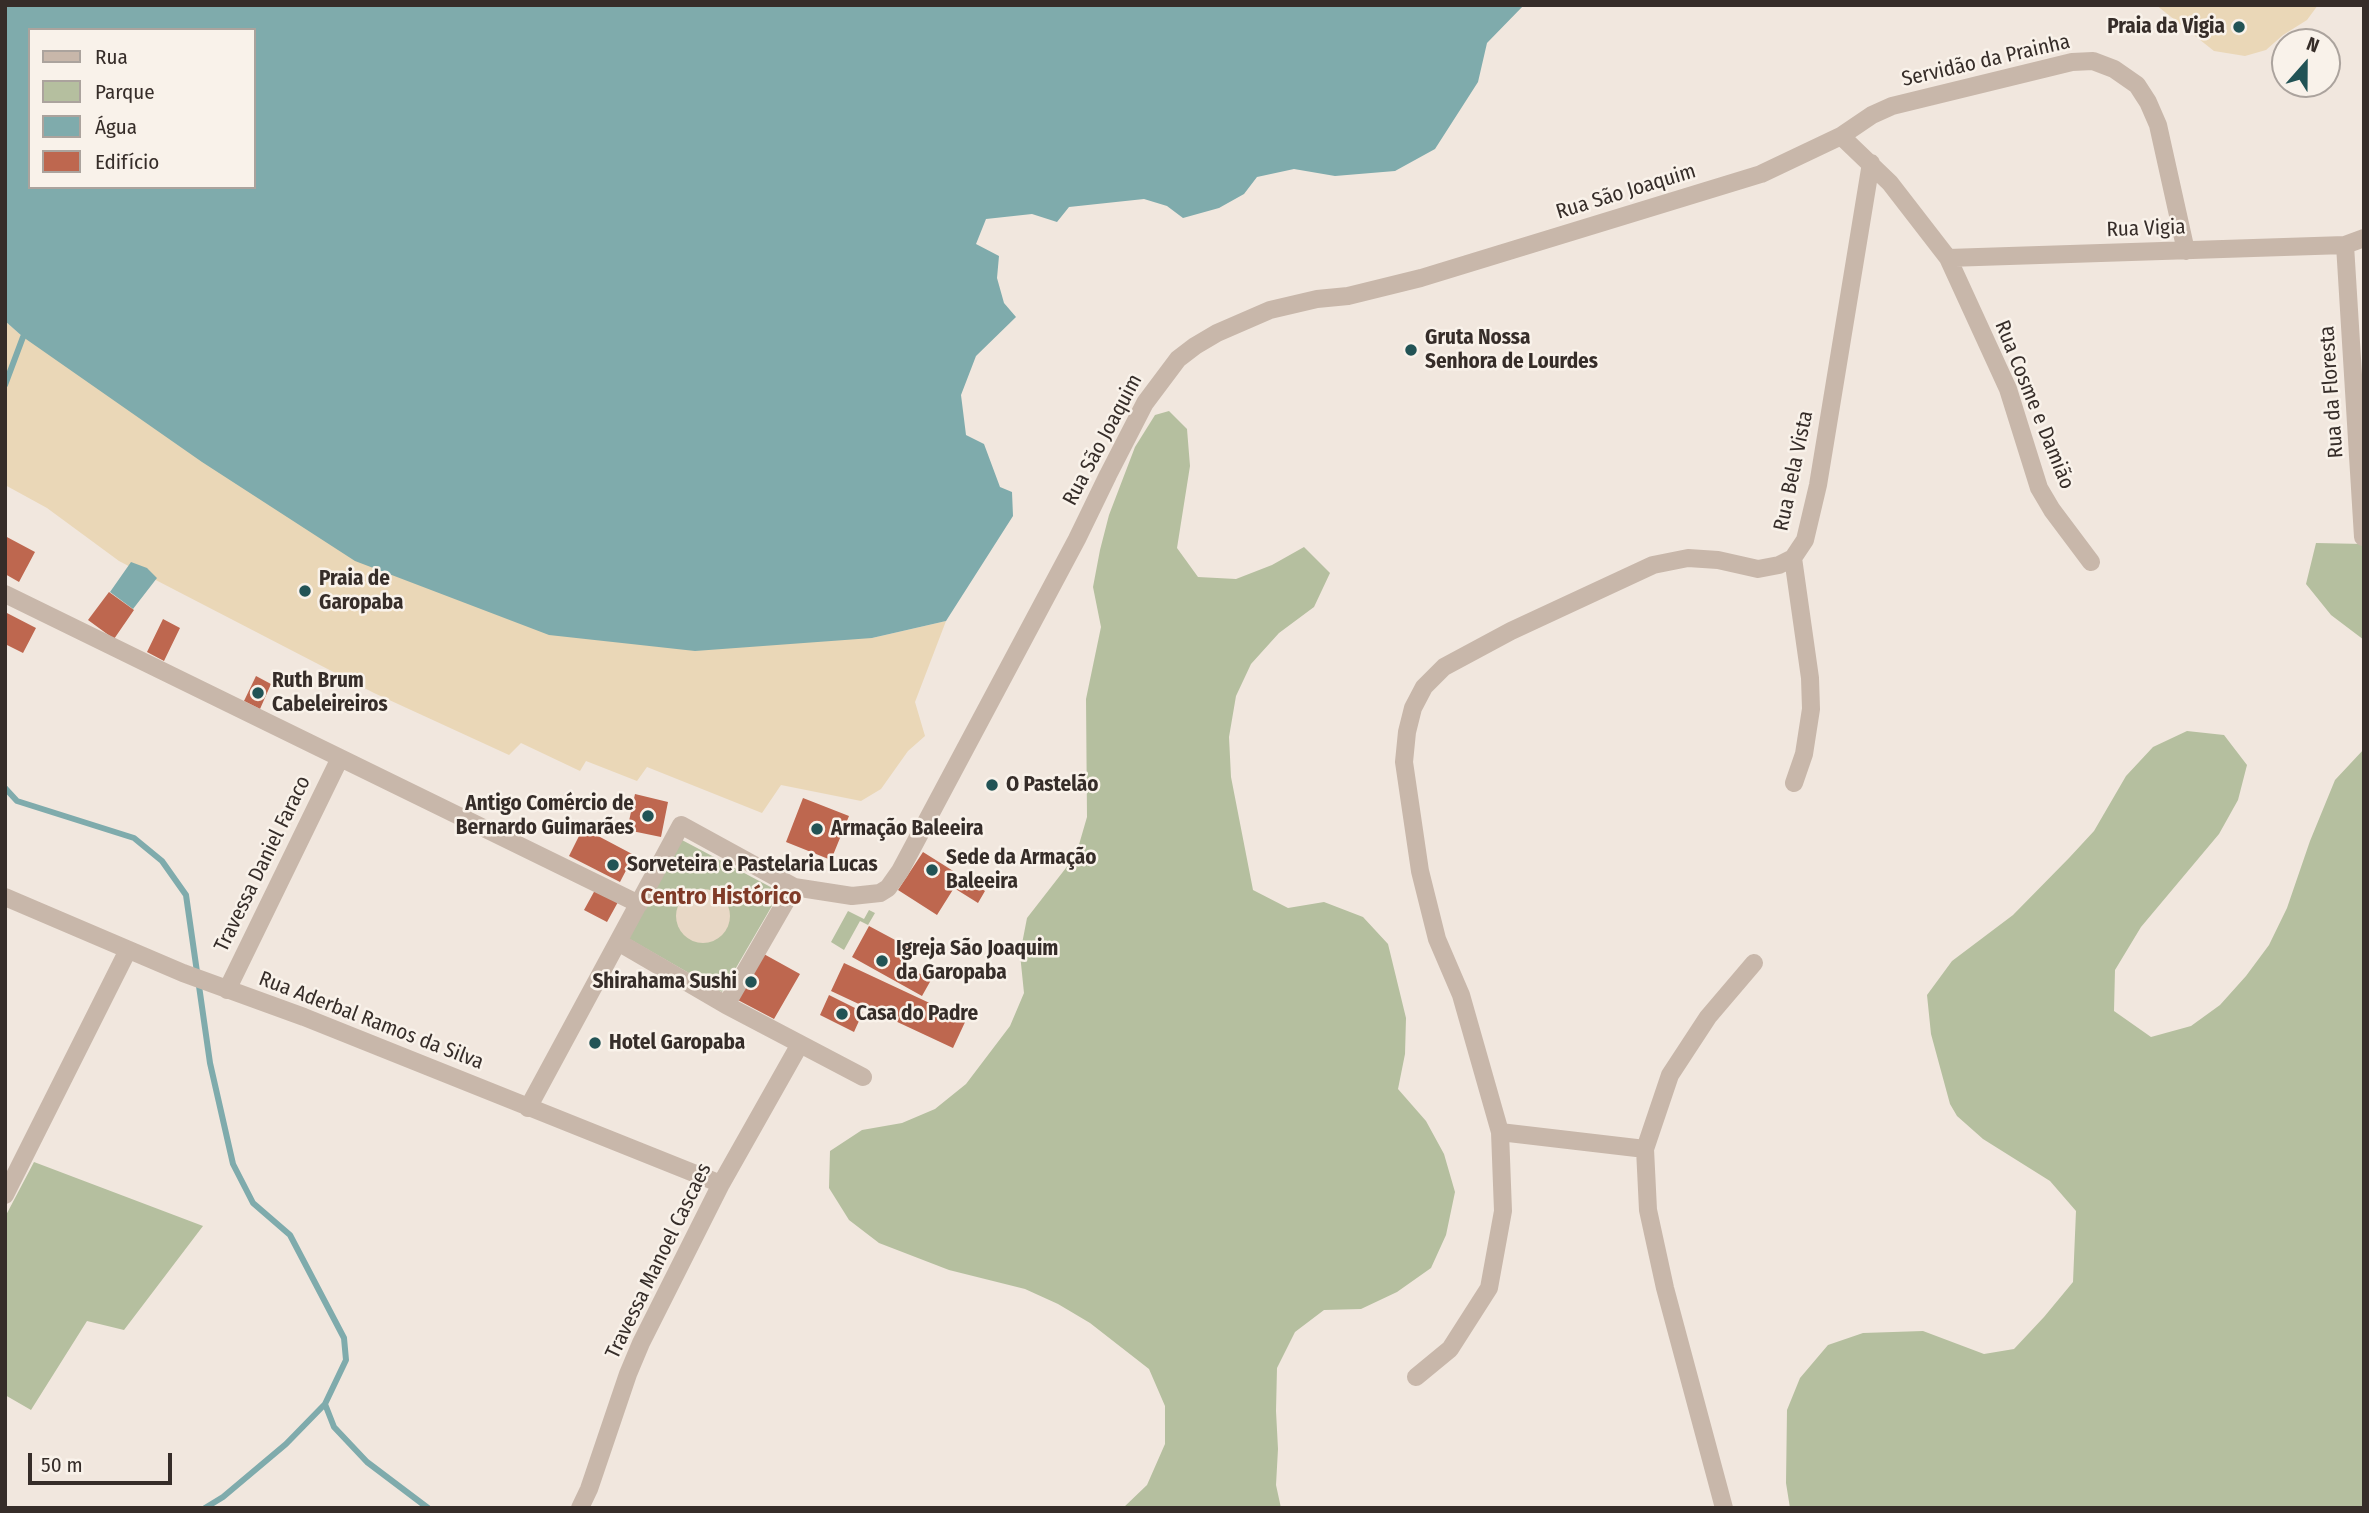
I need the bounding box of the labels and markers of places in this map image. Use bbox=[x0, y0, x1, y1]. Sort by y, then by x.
place label: Praia da Vigia bbox=[2107, 14, 2225, 40]
marker: Praia da Vigia bbox=[2231, 19, 2247, 35]
place label: Gruta Nossa Senhora de Lourdes bbox=[1425, 325, 1598, 375]
marker: Gruta Nossa Senhora de Lourdes bbox=[1403, 342, 1419, 358]
place label: Praia de Garopaba bbox=[319, 566, 403, 616]
marker: Praia de Garopaba bbox=[297, 583, 313, 599]
place label: Ruth Brum Cabeleireiros bbox=[272, 668, 388, 718]
marker: Ruth Brum Cabeleireiros bbox=[250, 685, 266, 701]
place label: O Pastelão bbox=[1006, 772, 1099, 798]
marker: O Pastelão bbox=[984, 777, 1000, 793]
place label: Antigo Comércio de Bernardo Guimarães bbox=[456, 791, 634, 841]
marker: Antigo Comércio de Bernardo Guimarães bbox=[640, 808, 656, 824]
place label: Armação Baleeira bbox=[831, 816, 983, 842]
marker: Armação Baleeira bbox=[809, 821, 825, 837]
place label: Sede da Armação Baleeira bbox=[946, 845, 1096, 895]
place label: Sorveteira e Pastelaria Lucas bbox=[627, 852, 878, 878]
marker: Sorveteira e Pastelaria Lucas bbox=[605, 857, 621, 873]
marker: Sede da Armação Baleeira bbox=[924, 862, 940, 878]
place label: Igreja São Joaquim da Garopaba bbox=[896, 936, 1058, 986]
marker: Igreja São Joaquim da Garopaba bbox=[874, 953, 890, 969]
place label: Shirahama Sushi bbox=[592, 969, 737, 995]
marker: Shirahama Sushi bbox=[743, 974, 759, 990]
place label: Casa do Padre bbox=[856, 1001, 978, 1027]
marker: Casa do Padre bbox=[834, 1006, 850, 1022]
place label: Hotel Garopaba bbox=[609, 1030, 745, 1056]
marker: Hotel Garopaba bbox=[587, 1035, 603, 1051]

